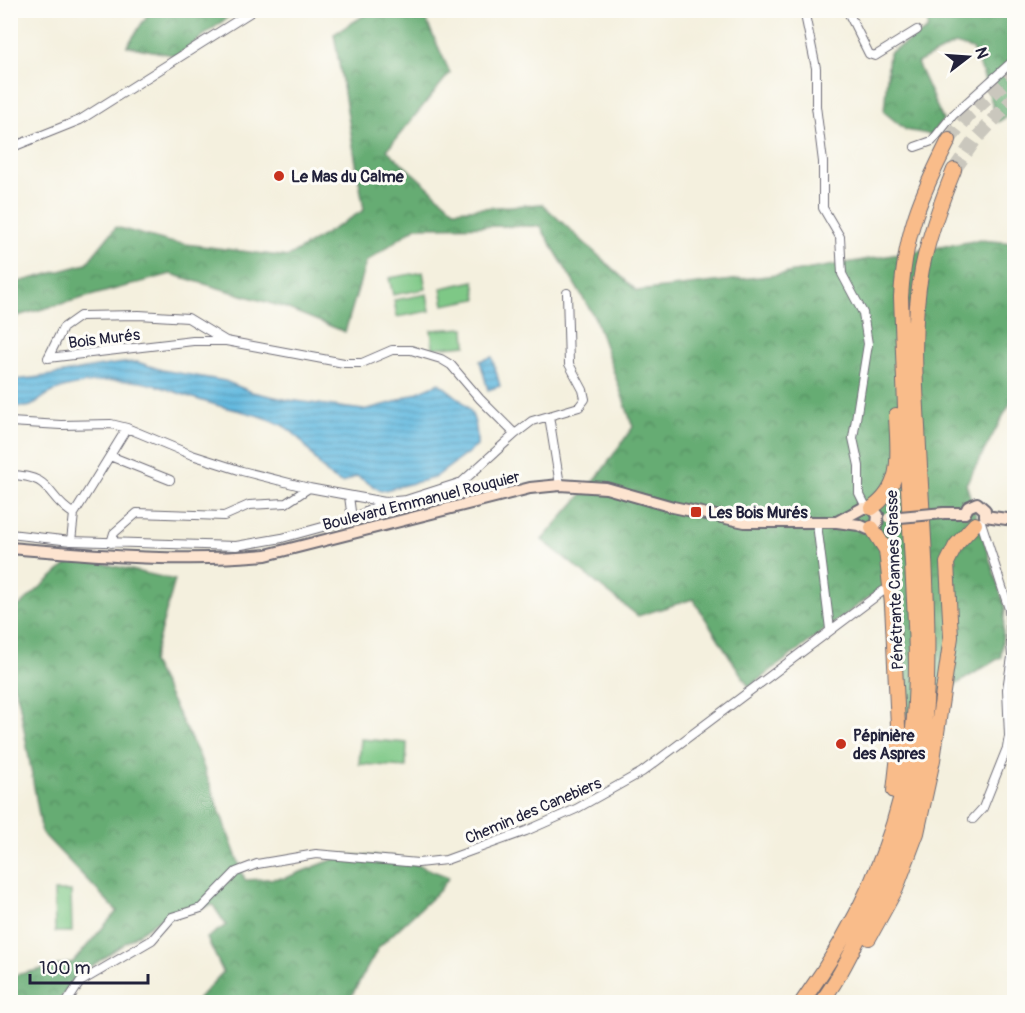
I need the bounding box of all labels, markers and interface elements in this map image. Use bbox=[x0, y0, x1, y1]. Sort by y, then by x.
north arrow bbox=[938, 27, 998, 87]
text: N bbox=[970, 45, 993, 61]
place label: Le Mas du Calme bbox=[291, 167, 405, 187]
marker: Le Mas du Calme bbox=[272, 169, 286, 183]
street label: Bois Murés bbox=[67, 325, 141, 353]
street label: Boulevard Emmanuel Rouquier bbox=[321, 467, 522, 535]
street label: Pénétrante Cannes Grasse bbox=[882, 489, 908, 670]
place label: Les Bois Murés bbox=[708, 503, 808, 523]
marker: Les Bois Murés bbox=[689, 505, 703, 519]
place label: Pépinière des Aspres bbox=[853, 726, 926, 764]
marker: Pépinière des Aspres bbox=[834, 737, 848, 751]
street label: Chemin des Canebiers bbox=[462, 773, 605, 849]
scale bar bbox=[30, 947, 148, 985]
text: 100 m bbox=[39, 957, 91, 980]

